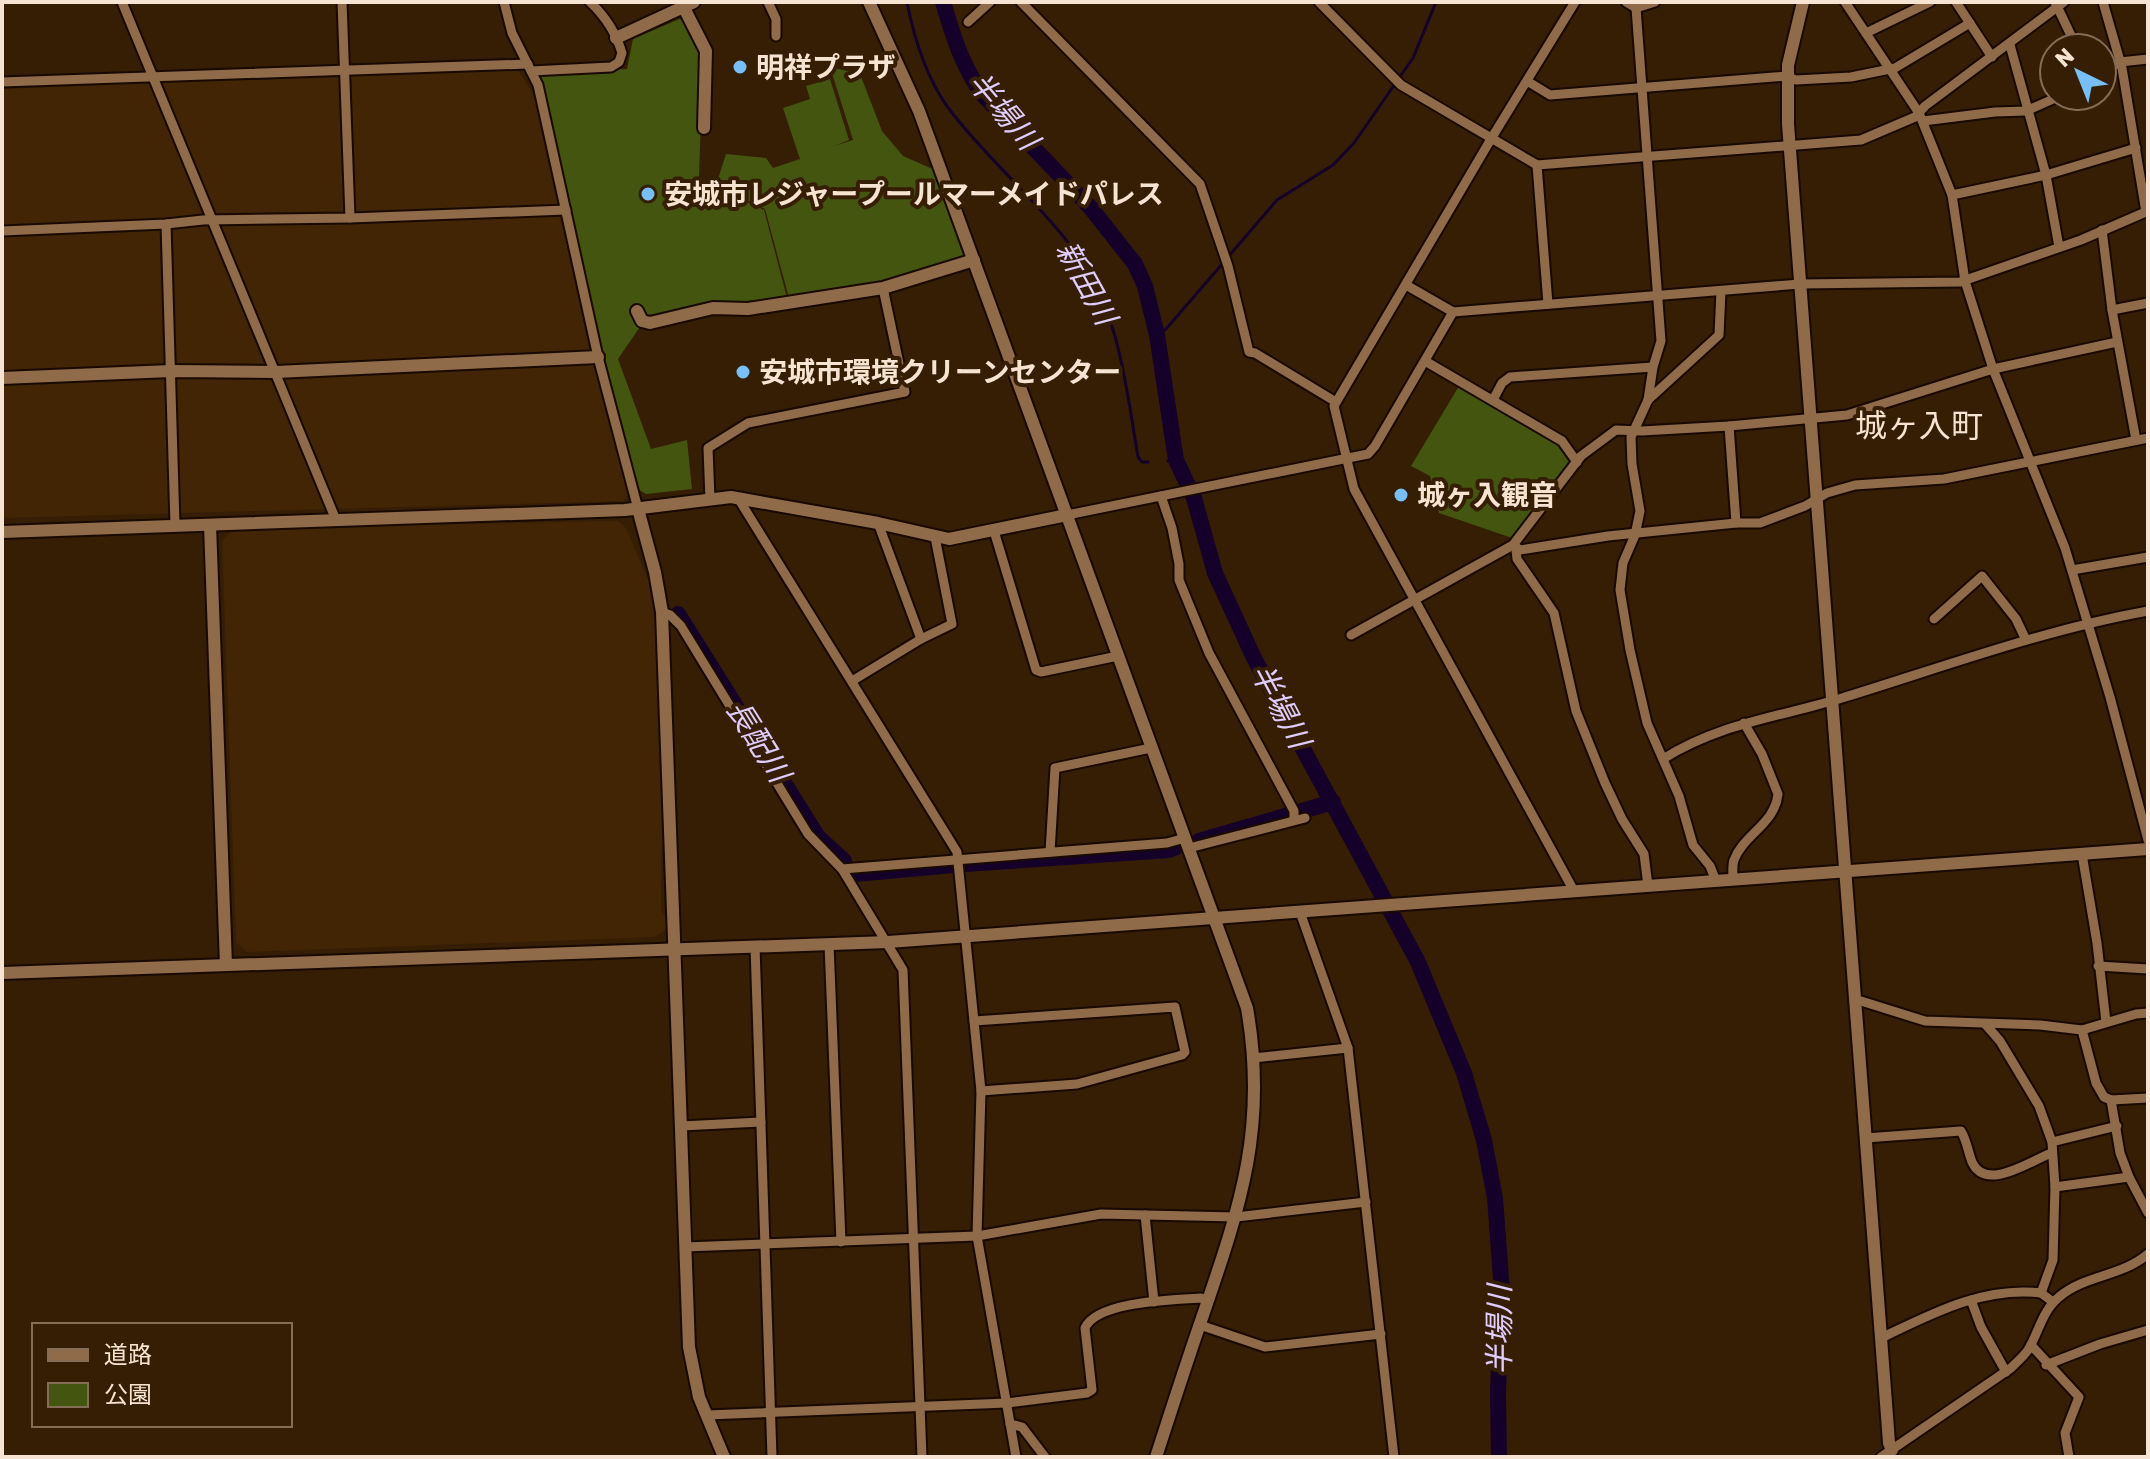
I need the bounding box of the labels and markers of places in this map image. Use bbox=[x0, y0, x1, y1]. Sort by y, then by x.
place label: 明祥プラザ bbox=[756, 51, 896, 84]
marker: 明祥プラザ bbox=[731, 58, 749, 76]
place label: 安城市レジャープールマーメイドパレス bbox=[664, 178, 1164, 211]
marker: 安城市レジャープールマーメイドパレス bbox=[639, 185, 657, 203]
place label: 安城市環境クリーンセンター bbox=[759, 356, 1122, 389]
marker: 安城市環境クリーンセンター bbox=[734, 363, 752, 381]
place label: 城ヶ入観音 bbox=[1417, 479, 1557, 512]
marker: 城ヶ入観音 bbox=[1392, 486, 1410, 504]

